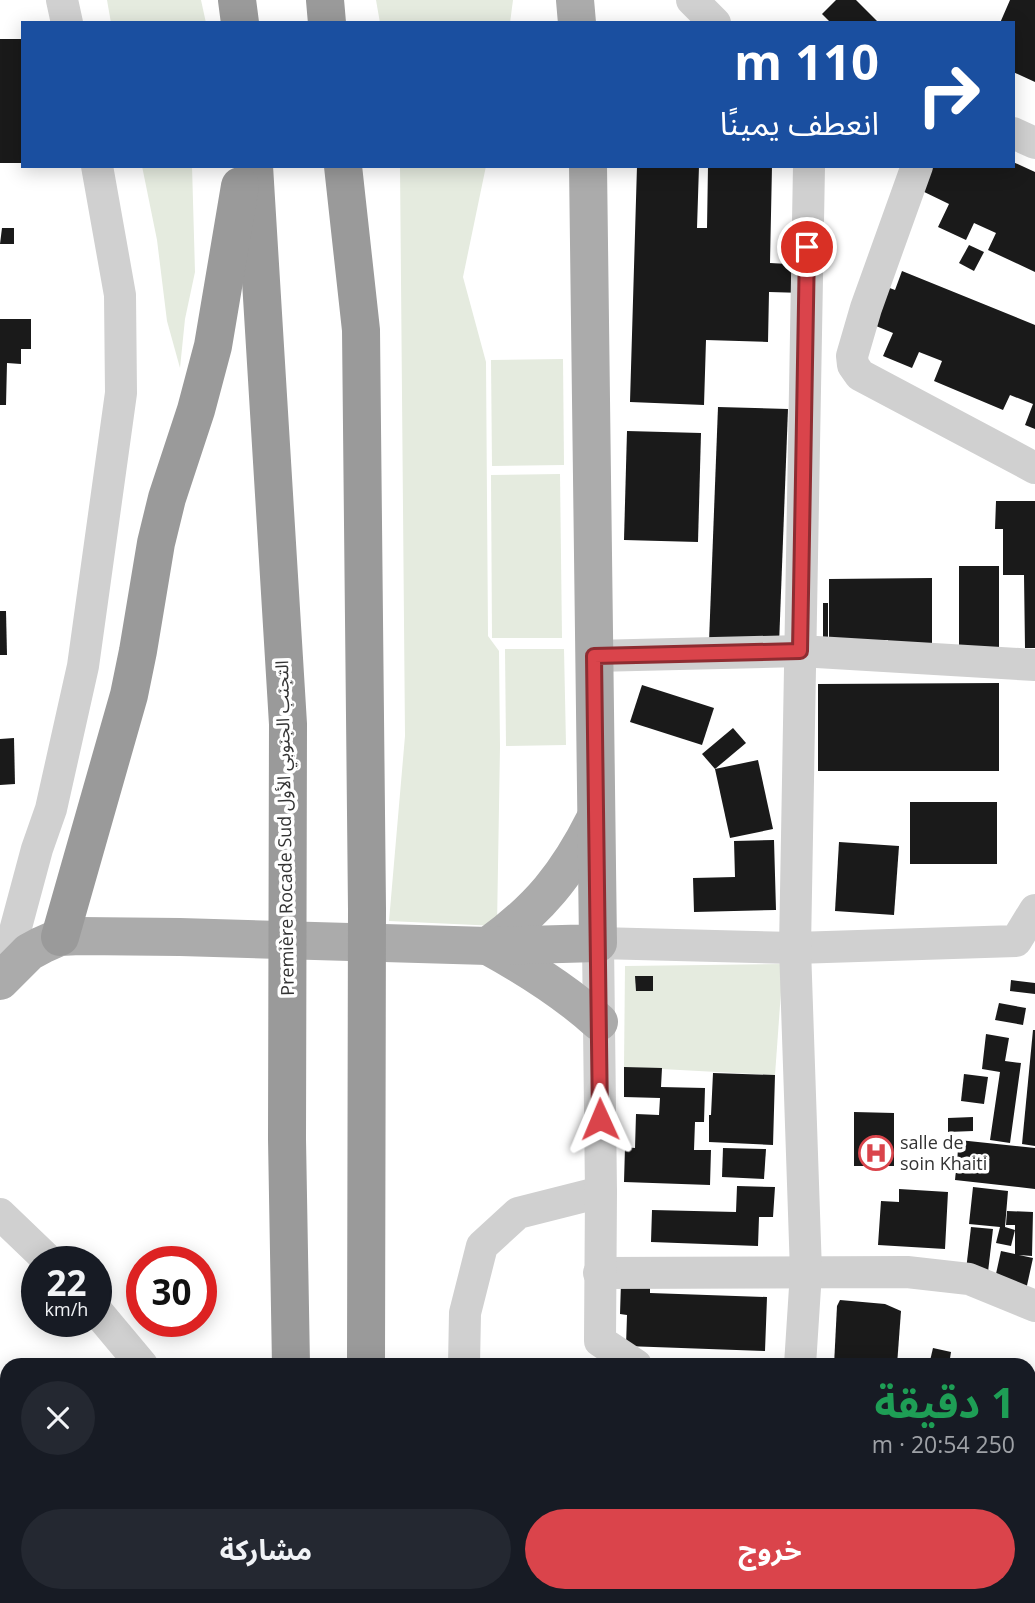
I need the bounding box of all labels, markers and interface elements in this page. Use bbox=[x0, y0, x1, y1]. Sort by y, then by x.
text: 110 m bbox=[734, 28, 879, 94]
icon: right bbox=[903, 49, 994, 140]
text: انعطف يمينًا bbox=[720, 101, 879, 144]
pin bbox=[777, 217, 837, 277]
icon: arrive bbox=[788, 228, 826, 266]
street label: Première Rocade Sud التجنب الجنوبي الأول bbox=[269, 660, 301, 996]
position arrow bbox=[563, 1082, 637, 1156]
place label: salle de soin Khaiti bbox=[900, 1130, 987, 1175]
hospital icon: salle de soin Khaiti bbox=[857, 1134, 895, 1172]
speed limit sign: 30 bbox=[126, 1246, 217, 1337]
text: 22 bbox=[46, 1259, 87, 1306]
text: km/h bbox=[45, 1297, 88, 1321]
text: 1 دقيقة bbox=[874, 1373, 1015, 1430]
button: close bbox=[21, 1381, 95, 1455]
text: 250 m · 20:54 bbox=[872, 1428, 1015, 1460]
button: مشاركة bbox=[21, 1509, 511, 1589]
button: خروج bbox=[525, 1509, 1015, 1589]

